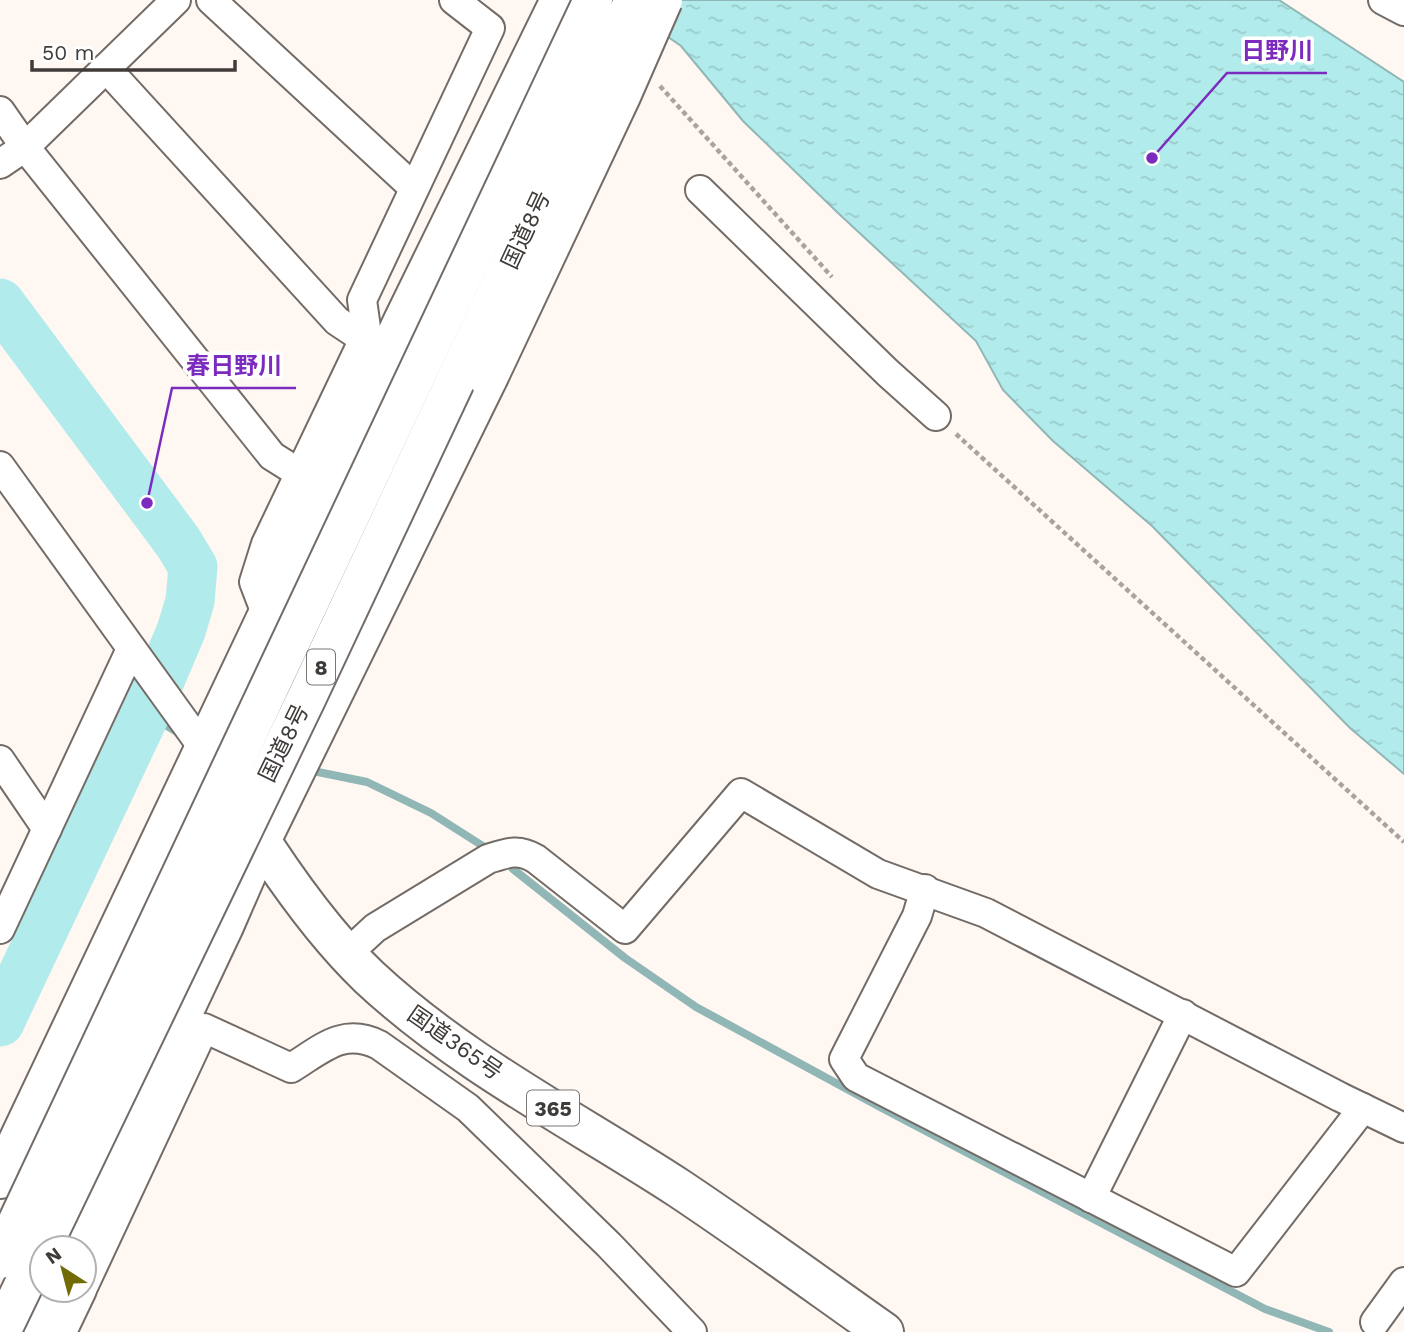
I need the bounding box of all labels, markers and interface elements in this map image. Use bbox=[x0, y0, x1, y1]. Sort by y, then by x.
scale bar bbox=[32, 28, 234, 72]
callout: 日野川 bbox=[1227, 28, 1327, 73]
text: 日野川 bbox=[1241, 37, 1313, 65]
text: 50 m bbox=[42, 40, 94, 65]
street label: 国道8号 bbox=[496, 187, 556, 273]
callout: 春日野川 bbox=[172, 343, 296, 388]
text: 春日野川 bbox=[186, 352, 282, 380]
road number: 8 bbox=[307, 650, 335, 684]
street label: 国道8号 bbox=[254, 700, 314, 786]
street label: 国道365号 bbox=[402, 1000, 508, 1086]
road number: 365 bbox=[527, 1090, 579, 1126]
north arrow bbox=[28, 1234, 98, 1304]
text: N bbox=[41, 1242, 66, 1269]

